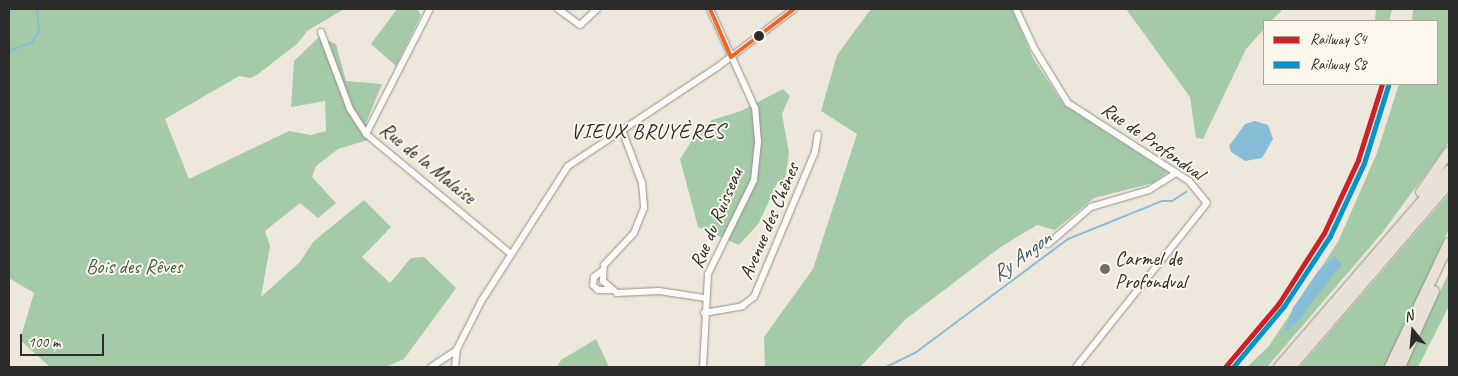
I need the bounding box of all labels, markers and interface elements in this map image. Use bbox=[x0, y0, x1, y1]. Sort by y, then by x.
legend bbox=[1263, 20, 1438, 85]
text: Railway S4 bbox=[1310, 30, 1367, 49]
unlabelled marker bbox=[754, 31, 764, 41]
text: Railway S8 bbox=[1310, 55, 1367, 74]
street label: Rue de Profondval bbox=[1097, 97, 1209, 185]
street label: Rue de la Malaise bbox=[375, 117, 481, 209]
district label: VIEUX BRUYÈRES bbox=[568, 118, 728, 144]
street label: Avenue des Chênes bbox=[734, 159, 804, 283]
street label: Rue du Ruisseau bbox=[684, 164, 748, 272]
water label: Ry Angon bbox=[986, 226, 1056, 286]
place label: Carmel de Profondval bbox=[1115, 246, 1186, 293]
park label: Bois des Rêves bbox=[86, 254, 182, 278]
marker: Carmel de Profondval bbox=[1099, 263, 1111, 275]
north arrow bbox=[1388, 306, 1438, 356]
text: N bbox=[1402, 307, 1415, 326]
scale bar bbox=[22, 324, 106, 356]
text: 100 m bbox=[28, 333, 60, 352]

